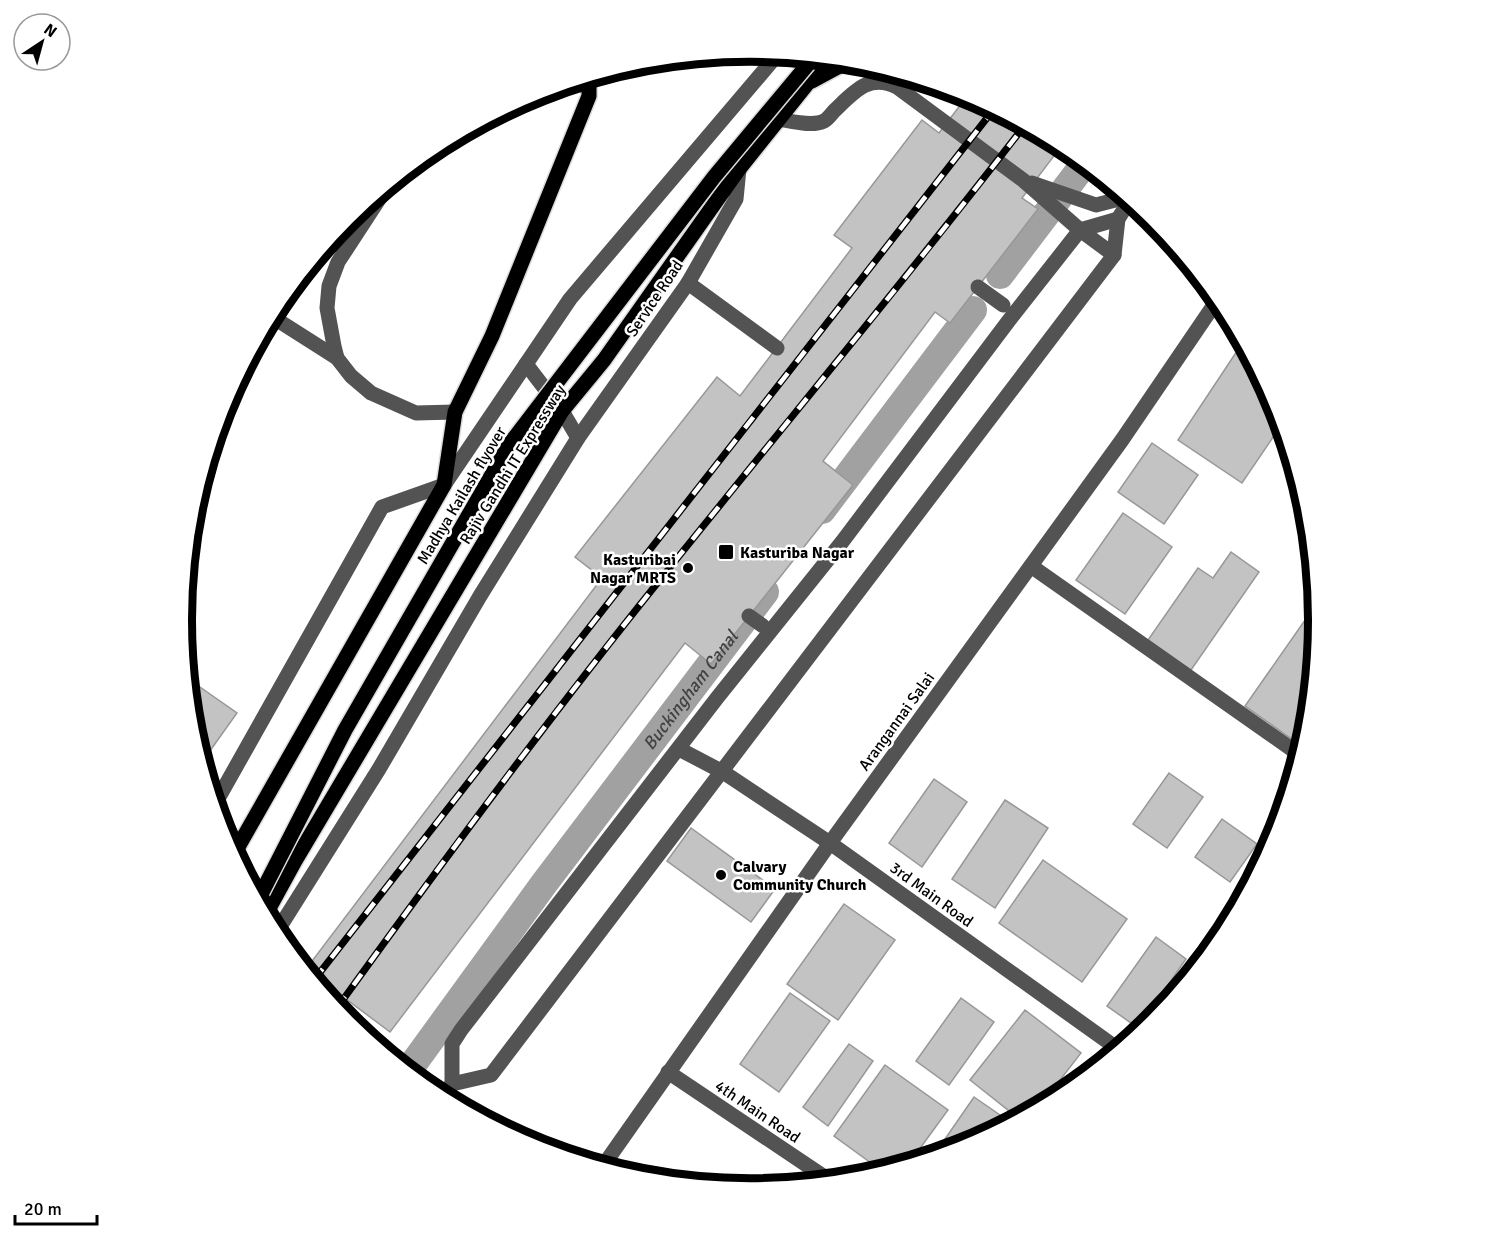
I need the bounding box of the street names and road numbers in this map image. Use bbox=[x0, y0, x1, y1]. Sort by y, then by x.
street label: Service Road bbox=[622, 257, 688, 341]
street label: Rajiv Gandhi IT Expressway bbox=[455, 381, 571, 548]
street label: Madhya Kailash flyover bbox=[413, 423, 511, 568]
street label: Arangannai Salai bbox=[854, 669, 939, 775]
street label: 3rd Main Road bbox=[886, 858, 977, 932]
street label: 4th Main Road bbox=[711, 1076, 804, 1148]

